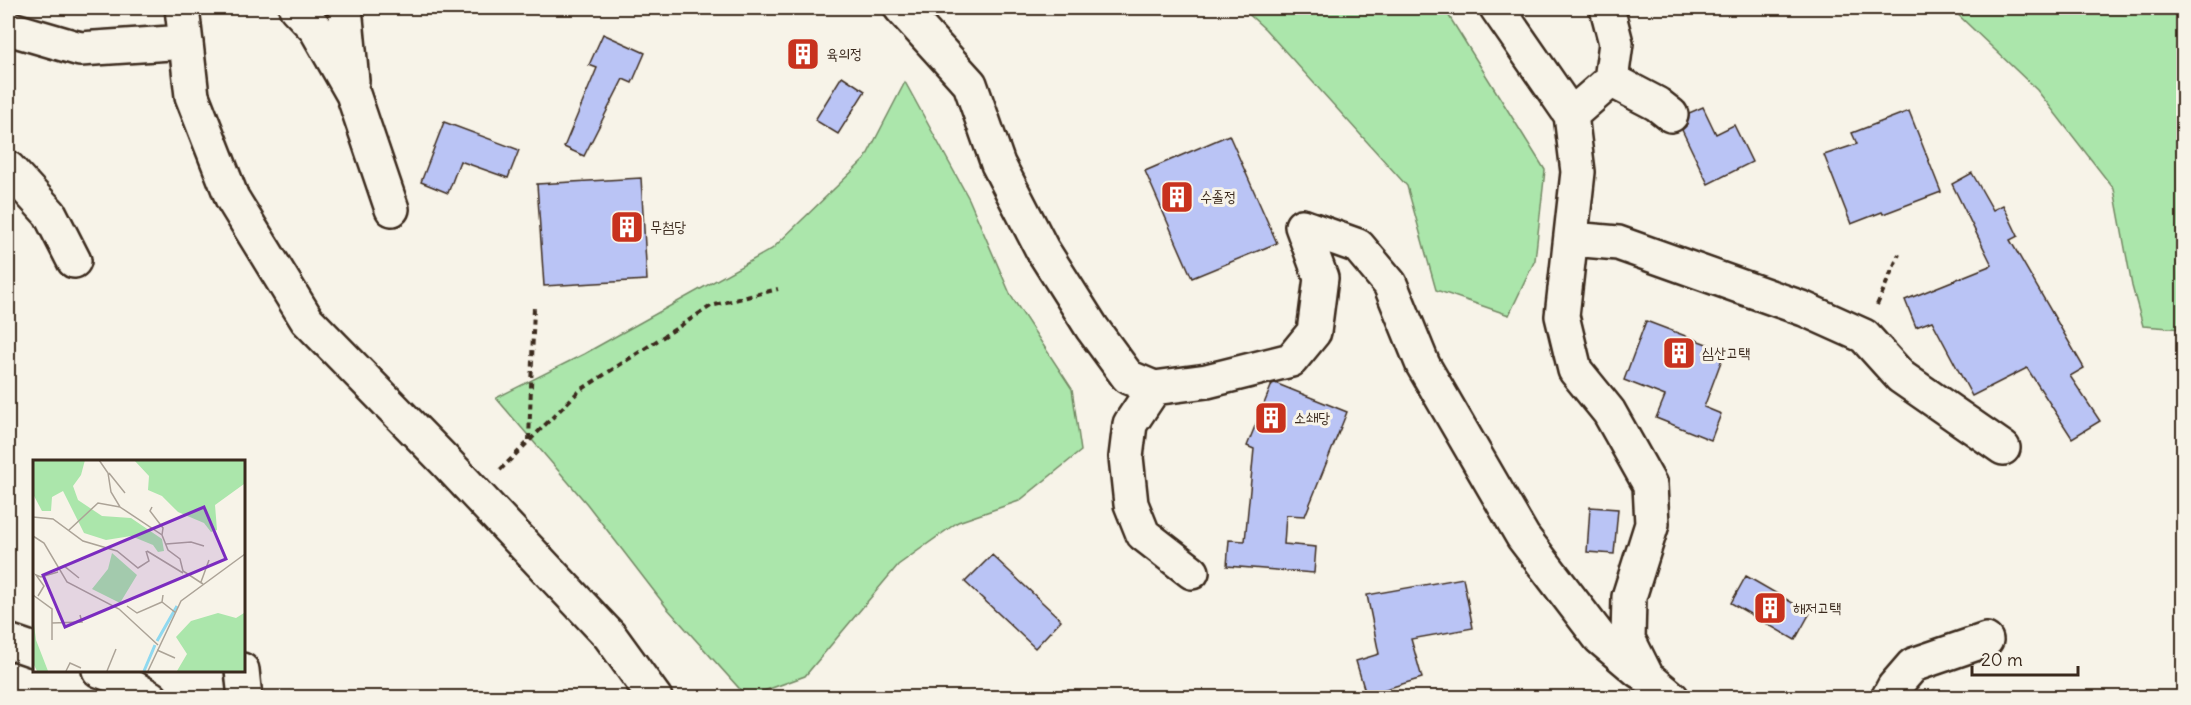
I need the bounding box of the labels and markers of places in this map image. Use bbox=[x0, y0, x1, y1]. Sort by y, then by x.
building icon: 육의정 bbox=[785, 36, 821, 72]
place label: 육의정 bbox=[826, 44, 862, 63]
building icon: 수졸정 bbox=[1159, 179, 1195, 215]
place label: 수졸정 bbox=[1200, 187, 1236, 206]
building icon: 무첨당 bbox=[609, 209, 645, 245]
place label: 무첨당 bbox=[650, 217, 686, 236]
building icon: 심산고택 bbox=[1661, 335, 1697, 371]
place label: 심산고택 bbox=[1702, 343, 1750, 362]
building icon: 소쇄당 bbox=[1253, 400, 1289, 436]
place label: 소쇄당 bbox=[1294, 408, 1330, 427]
building icon: 해저고택 bbox=[1752, 590, 1788, 626]
place label: 해저고택 bbox=[1793, 598, 1841, 617]

